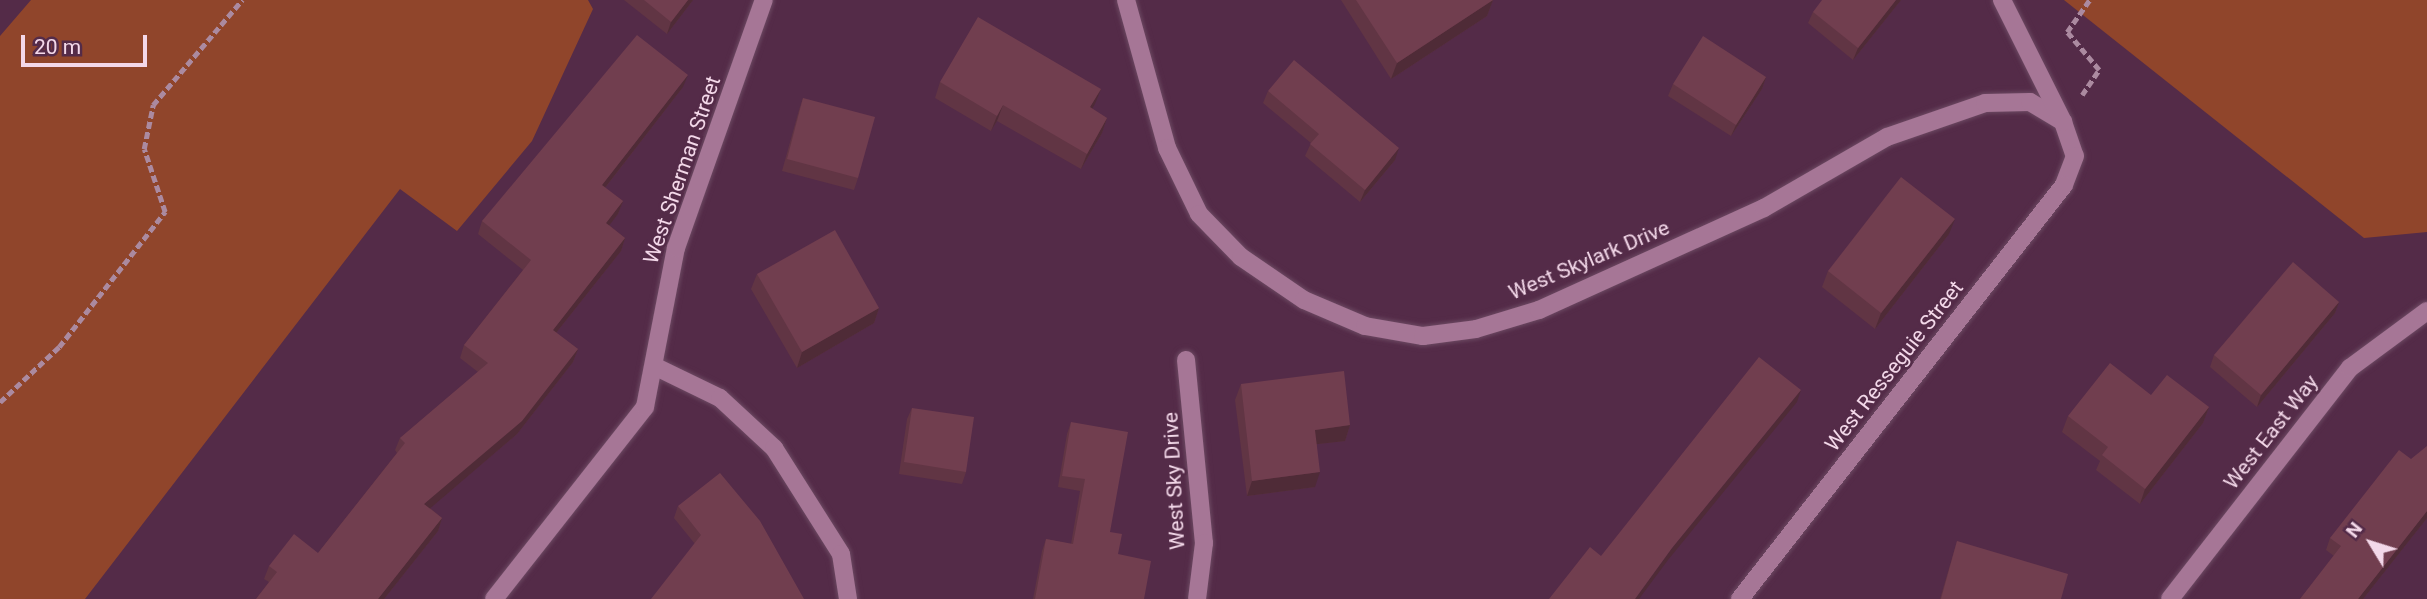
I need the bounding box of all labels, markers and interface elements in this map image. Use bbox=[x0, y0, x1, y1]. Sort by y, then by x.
scale bar bbox=[24, 21, 150, 65]
text: 20 m bbox=[34, 35, 81, 59]
street label: West Sherman Street bbox=[638, 73, 726, 267]
street label: West Skylark Drive bbox=[1505, 215, 1673, 305]
street label: West Resseguie Street bbox=[1820, 276, 1968, 456]
street label: West East Way bbox=[2219, 370, 2323, 494]
street label: West Sky Drive bbox=[1158, 412, 1190, 550]
north arrow bbox=[2336, 508, 2406, 578]
text: N bbox=[2341, 517, 2367, 542]

